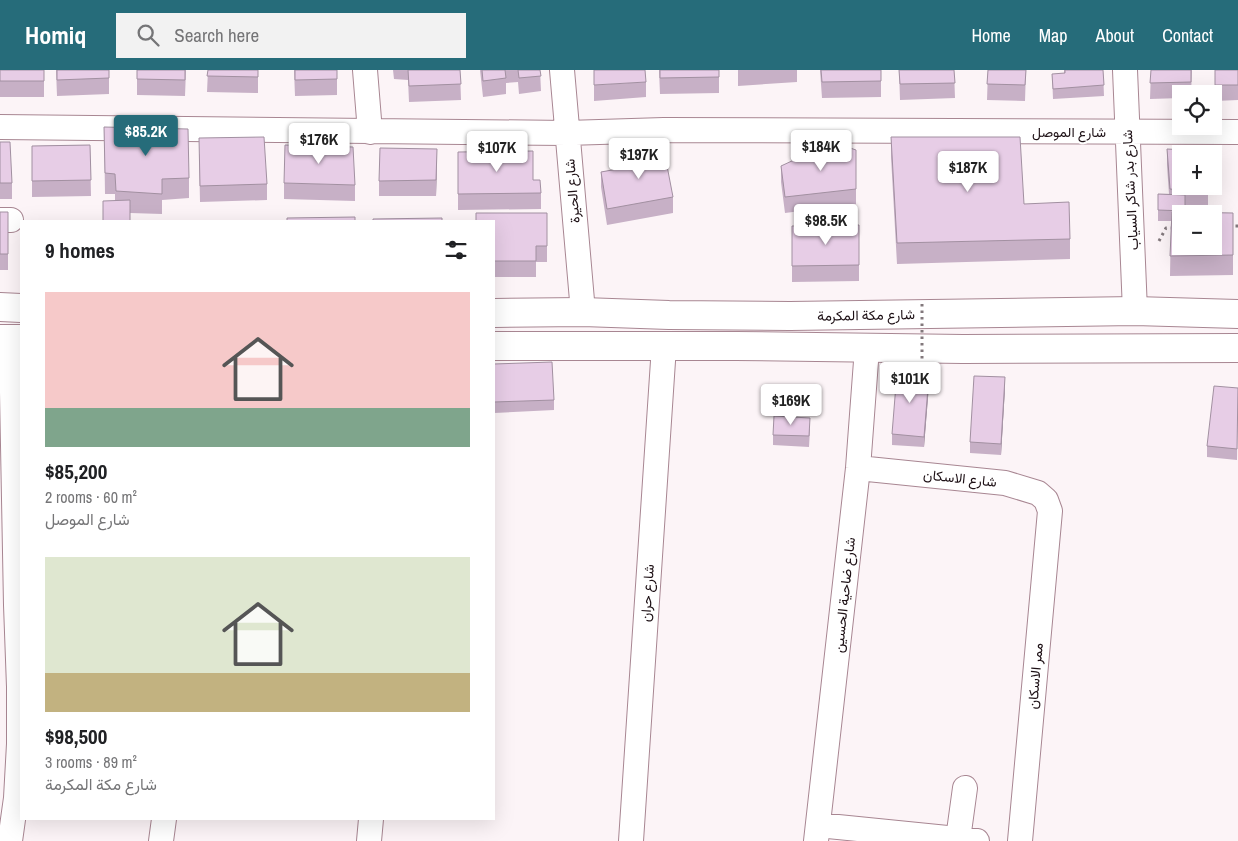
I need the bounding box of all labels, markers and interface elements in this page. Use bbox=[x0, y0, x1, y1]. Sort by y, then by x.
search box bbox=[116, 13, 466, 58]
text: Homiq bbox=[25, 19, 86, 51]
icon: search bbox=[134, 21, 162, 49]
text: Search here bbox=[174, 22, 259, 48]
text: Home bbox=[971, 23, 1011, 48]
text: Map bbox=[1039, 23, 1068, 48]
text: About bbox=[1096, 23, 1134, 48]
text: Contact bbox=[1162, 23, 1213, 48]
map controls bbox=[1172, 85, 1222, 255]
button: locate bbox=[1172, 85, 1222, 135]
pin: $85.2K bbox=[105, 114, 187, 157]
text: $85.2K bbox=[125, 120, 167, 142]
pin: $176K bbox=[284, 122, 354, 165]
street label: شارع الموصل bbox=[1032, 123, 1106, 143]
text: $176K bbox=[300, 128, 338, 150]
pin: $184K bbox=[786, 129, 856, 172]
street label: شارع بدر شاكر السياب bbox=[1118, 129, 1144, 251]
pin: $107K bbox=[462, 131, 532, 173]
text: $184K bbox=[802, 135, 840, 157]
text: $107K bbox=[478, 136, 516, 158]
pin: $197K bbox=[604, 138, 674, 180]
text: $197K bbox=[620, 143, 658, 165]
button: + bbox=[1172, 145, 1222, 195]
pin: $187K bbox=[933, 150, 1003, 193]
text: $187K bbox=[949, 156, 987, 178]
street label: شارع الحيرة bbox=[560, 158, 586, 224]
pin: $98.5K bbox=[785, 204, 867, 246]
button: − bbox=[1172, 205, 1222, 255]
text: $98.5K bbox=[805, 209, 847, 231]
text: 9 homes bbox=[45, 236, 115, 265]
icon: filters bbox=[442, 236, 470, 264]
street label: شارع مكة المكرمة bbox=[817, 305, 915, 327]
icon: home bbox=[213, 324, 303, 414]
pin: $101K bbox=[875, 362, 945, 404]
text: $101K bbox=[891, 367, 929, 389]
pin: $169K bbox=[756, 384, 826, 426]
text: $169K bbox=[772, 389, 810, 411]
text: $85,200 bbox=[45, 457, 107, 486]
street label: شارع الاسكان bbox=[922, 465, 998, 493]
text: 2 rooms · 60 m² bbox=[45, 486, 137, 508]
text: شارع الموصل bbox=[45, 508, 130, 530]
street label: شارع ضاحية الحسين bbox=[829, 536, 861, 654]
street label: شارع حران bbox=[636, 563, 660, 623]
icon: home bbox=[213, 589, 303, 679]
street label: ممر الاسكان bbox=[1023, 642, 1047, 710]
text: $98,500 bbox=[45, 722, 107, 751]
text: 3 rooms · 89 m² bbox=[45, 751, 137, 773]
text: شارع مكة المكرمة bbox=[45, 773, 157, 795]

